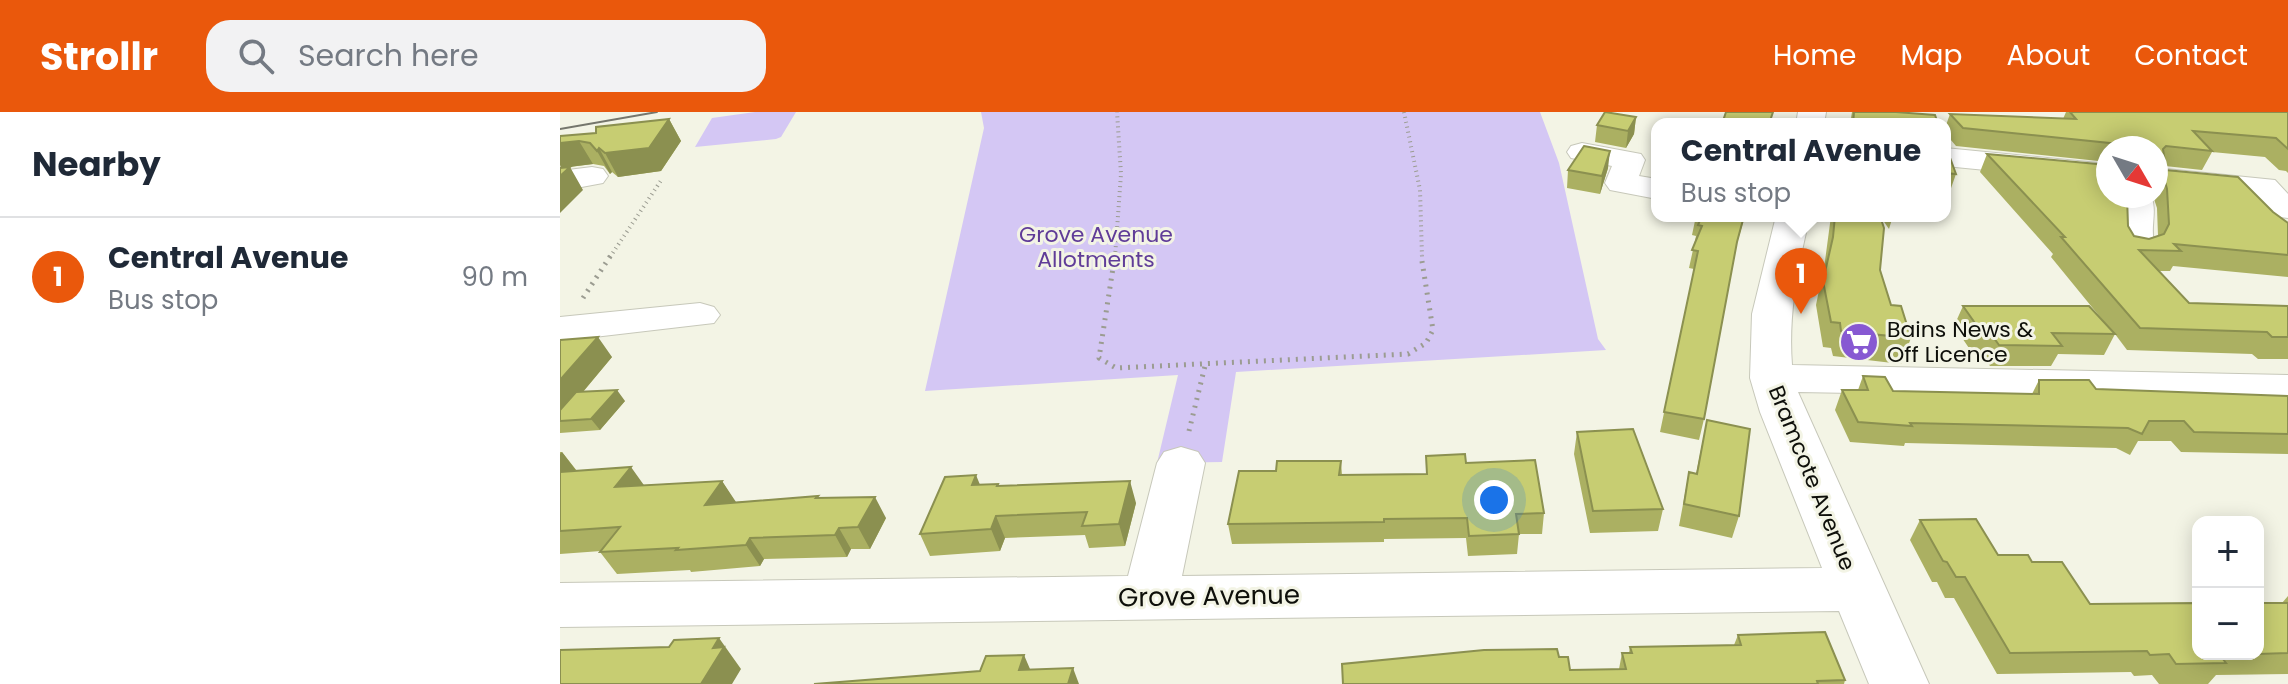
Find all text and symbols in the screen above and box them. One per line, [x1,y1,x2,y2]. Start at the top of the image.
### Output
search box [206,20,766,92]
text: Strollr [40,30,158,83]
icon: search [234,34,278,78]
text: Search here [298,34,479,77]
text: Home [1773,36,1856,75]
text: Map [1900,36,1962,75]
text: About [2006,36,2090,75]
text: Contact [2134,36,2248,75]
popup [1651,118,1951,222]
text: Central Avenue [1681,129,1921,172]
north arrow [2096,136,2168,208]
text: Nearby [32,140,161,188]
text: Bus stop [1681,175,1791,211]
park label: Grove Avenue Allotments [1019,219,1173,275]
text: Central Avenue [108,236,348,279]
pin: 1 [1775,248,1827,314]
text: 1 [53,259,63,295]
text: 90 m [462,259,528,295]
text: Bus stop [108,282,218,318]
place label: Bains News & Off Licence [1887,314,2034,370]
supermarket icon: Bains News & Off Licence [1838,321,1880,363]
street label: Bramcote Avenue [1761,381,1863,575]
your location [1474,480,1514,520]
map controls [2192,516,2264,660]
button: + [2192,516,2264,588]
street label: Grove Avenue [1118,576,1300,616]
button: − [2192,588,2264,660]

